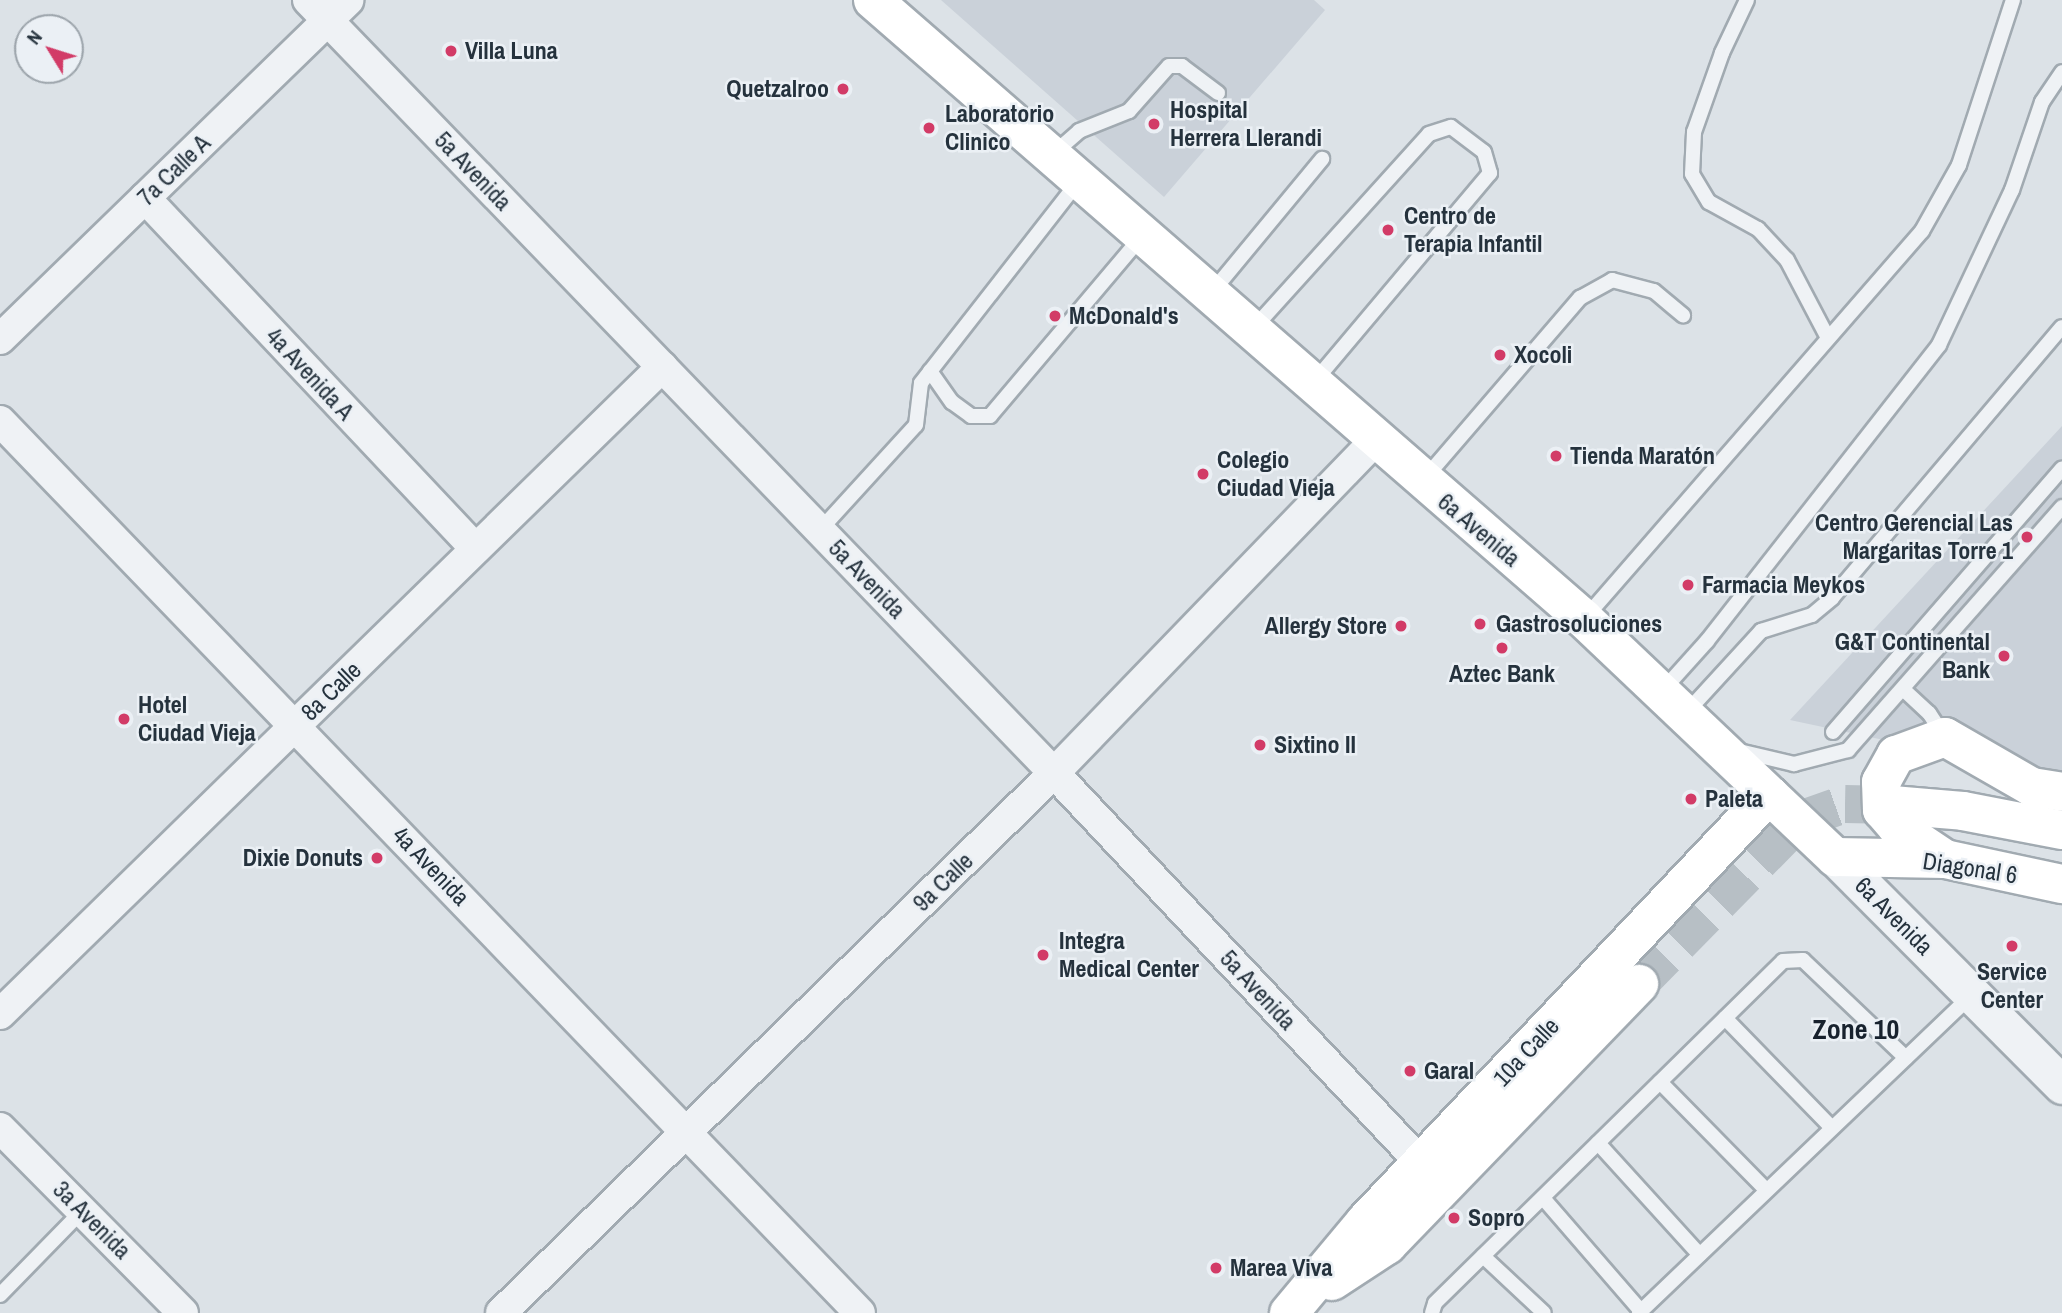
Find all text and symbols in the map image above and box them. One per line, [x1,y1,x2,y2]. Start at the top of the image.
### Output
north arrow [14,14,84,84]
text: N [20,25,48,50]
place label: Villa Luna [465,37,558,65]
marker: Villa Luna [443,43,459,59]
place label: Quetzalroo [726,75,829,103]
marker: Quetzalroo [835,81,851,97]
place label: Hospital Herrera Llerandi [1170,96,1322,152]
place label: Laboratorio Clinico [945,100,1054,156]
marker: Hospital Herrera Llerandi [1144,114,1164,134]
marker: Laboratorio Clinico [919,118,939,138]
street label: 5a Avenida [428,125,518,217]
street label: 7a Calle A [131,128,217,212]
place label: Centro de Terapia Infantil [1404,202,1543,258]
marker: Centro de Terapia Infantil [1378,220,1398,240]
place label: McDonald's [1069,302,1179,330]
marker: McDonald's [1047,308,1063,324]
street label: 4a Avenida A [259,321,361,427]
place label: Xocoli [1514,341,1572,369]
marker: Xocoli [1492,347,1508,363]
place label: Tienda Maratón [1570,442,1715,470]
place label: Colegio Ciudad Vieja [1217,446,1335,502]
marker: Tienda Maratón [1548,448,1564,464]
marker: Colegio Ciudad Vieja [1195,466,1211,482]
street label: 6a Avenida [1432,487,1526,573]
place label: Centro Gerencial Las Margaritas Torre 1 [1815,509,2013,565]
marker: Centro Gerencial Las Margaritas Torre 1 [2019,529,2035,545]
street label: 5a Avenida [822,533,912,625]
place label: Farmacia Meykos [1702,571,1865,599]
marker: Farmacia Meykos [1680,577,1696,593]
place label: Gastrosoluciones [1496,610,1662,638]
place label: Allergy Store [1265,612,1387,640]
marker: Gastrosoluciones [1470,614,1490,634]
marker: Allergy Store [1393,618,1409,634]
place label: G&T Continental Bank [1835,628,1990,684]
marker: Aztec Bank [1494,640,1510,656]
marker: G&T Continental Bank [1996,648,2012,664]
street label: 8a Calle [295,656,367,726]
place label: Aztec Bank [1449,660,1555,688]
place label: Hotel Ciudad Vieja [138,691,256,747]
marker: Hotel Ciudad Vieja [116,711,132,727]
place label: Sixtino II [1274,731,1356,759]
marker: Sixtino II [1252,737,1268,753]
place label: Paleta [1705,785,1763,813]
marker: Paleta [1683,791,1699,807]
street label: 4a Avenida [386,820,476,912]
place label: Dixie Donuts [243,844,363,872]
street label: Diagonal 6 [1921,846,2019,890]
street label: 9a Calle [907,847,979,917]
marker: Dixie Donuts [369,850,385,866]
street label: 6a Avenida [1849,871,1939,961]
place label: Integra Medical Center [1059,927,1199,983]
marker: Service Center [2004,938,2020,954]
street label: 5a Avenida [1214,944,1302,1036]
marker: Integra Medical Center [1033,945,1053,965]
place label: Service Center [1977,958,2047,1014]
street label: 10a Calle [1487,1012,1565,1092]
district label: Zone 10 [1813,1012,1899,1046]
place label: Garal [1424,1057,1474,1085]
marker: Garal [1402,1063,1418,1079]
street label: 3a Avenida [47,1175,137,1265]
place label: Sopro [1468,1204,1525,1232]
marker: Sopro [1446,1210,1462,1226]
place label: Marea Viva [1230,1254,1333,1282]
marker: Marea Viva [1208,1260,1224,1276]

